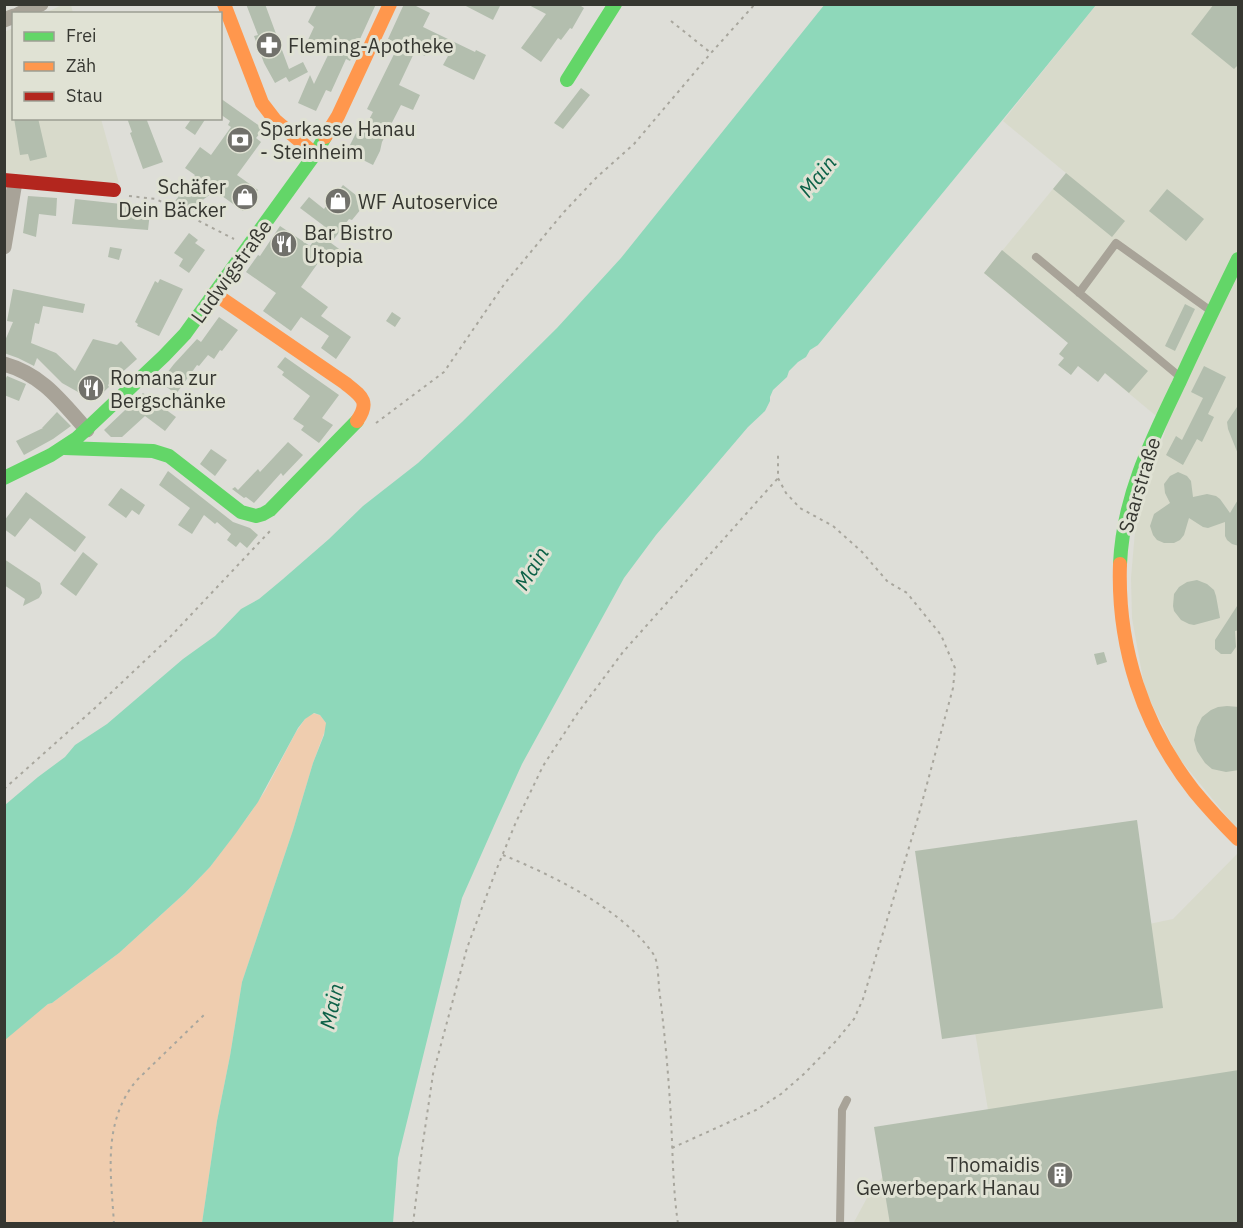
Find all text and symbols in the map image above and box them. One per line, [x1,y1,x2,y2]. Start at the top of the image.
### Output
legend [12,12,222,120]
text: Frei [66,24,97,47]
pharmacy icon: Fleming-Apotheke [254,30,284,60]
place label: Fleming-Apotheke [288,32,454,59]
text: Zäh [66,54,96,77]
text: Stau [66,84,103,107]
place label: Sparkasse Hanau - Steinheim [260,115,416,165]
bank icon: Sparkasse Hanau - Steinheim [225,125,255,155]
water label: Main [792,149,842,203]
place label: Schäfer Dein Bäcker [118,173,226,223]
shop icon: Schäfer Dein Bäcker [230,182,260,212]
shop icon: WF Autoservice [323,186,353,216]
place label: WF Autoservice [358,188,498,215]
street label: Ludwigstraße [184,214,278,328]
place label: Bar Bistro Utopia [304,219,393,269]
restaurant icon: Bar Bistro Utopia [269,229,299,259]
place label: Romana zur Bergschänke [110,364,226,414]
restaurant icon: Romana zur Bergschänke [76,373,106,403]
street label: Saarstraße [1112,434,1166,536]
water label: Main [507,541,555,595]
water label: Main [313,981,349,1031]
place label: Thomaidis Gewerbepark Hanau [856,1151,1040,1201]
building icon: Thomaidis Gewerbepark Hanau [1045,1160,1075,1190]

